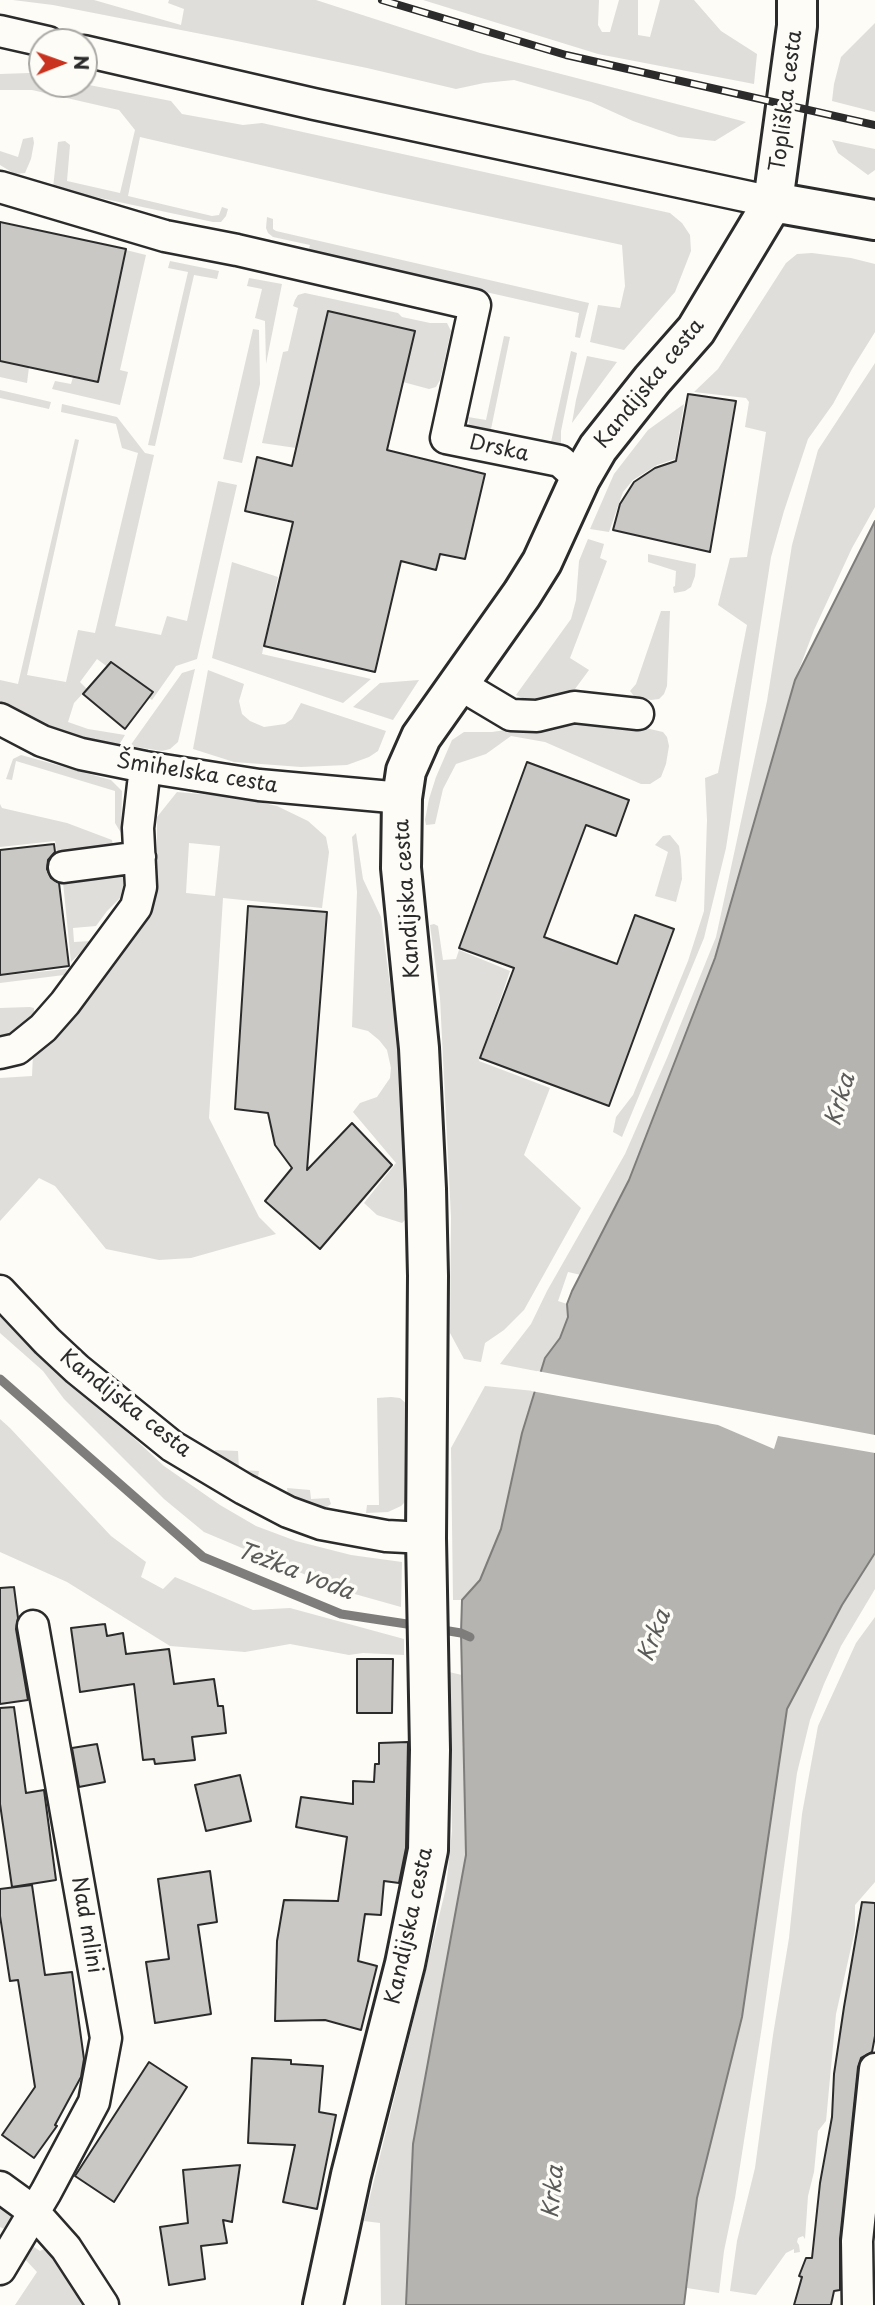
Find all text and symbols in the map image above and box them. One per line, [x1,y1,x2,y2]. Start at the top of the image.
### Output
north arrow [28,28,98,98]
street label: Topliška cesta [766,29,808,173]
text: N [68,55,96,70]
street label: Kandijska cesta [590,314,710,454]
street label: Drska [467,430,531,468]
street label: Šmihelska cesta [115,749,279,799]
street label: Kandijska cesta [390,818,426,980]
water label: Krka [820,1071,862,1129]
street label: Kandijska cesta [54,1345,196,1463]
water label: Težka voda [233,1537,357,1607]
water label: Krka [633,1606,677,1666]
street label: Kandijska cesta [381,1845,439,2007]
street label: Nad mlini [65,1875,107,1975]
water label: Krka [538,2164,570,2220]

